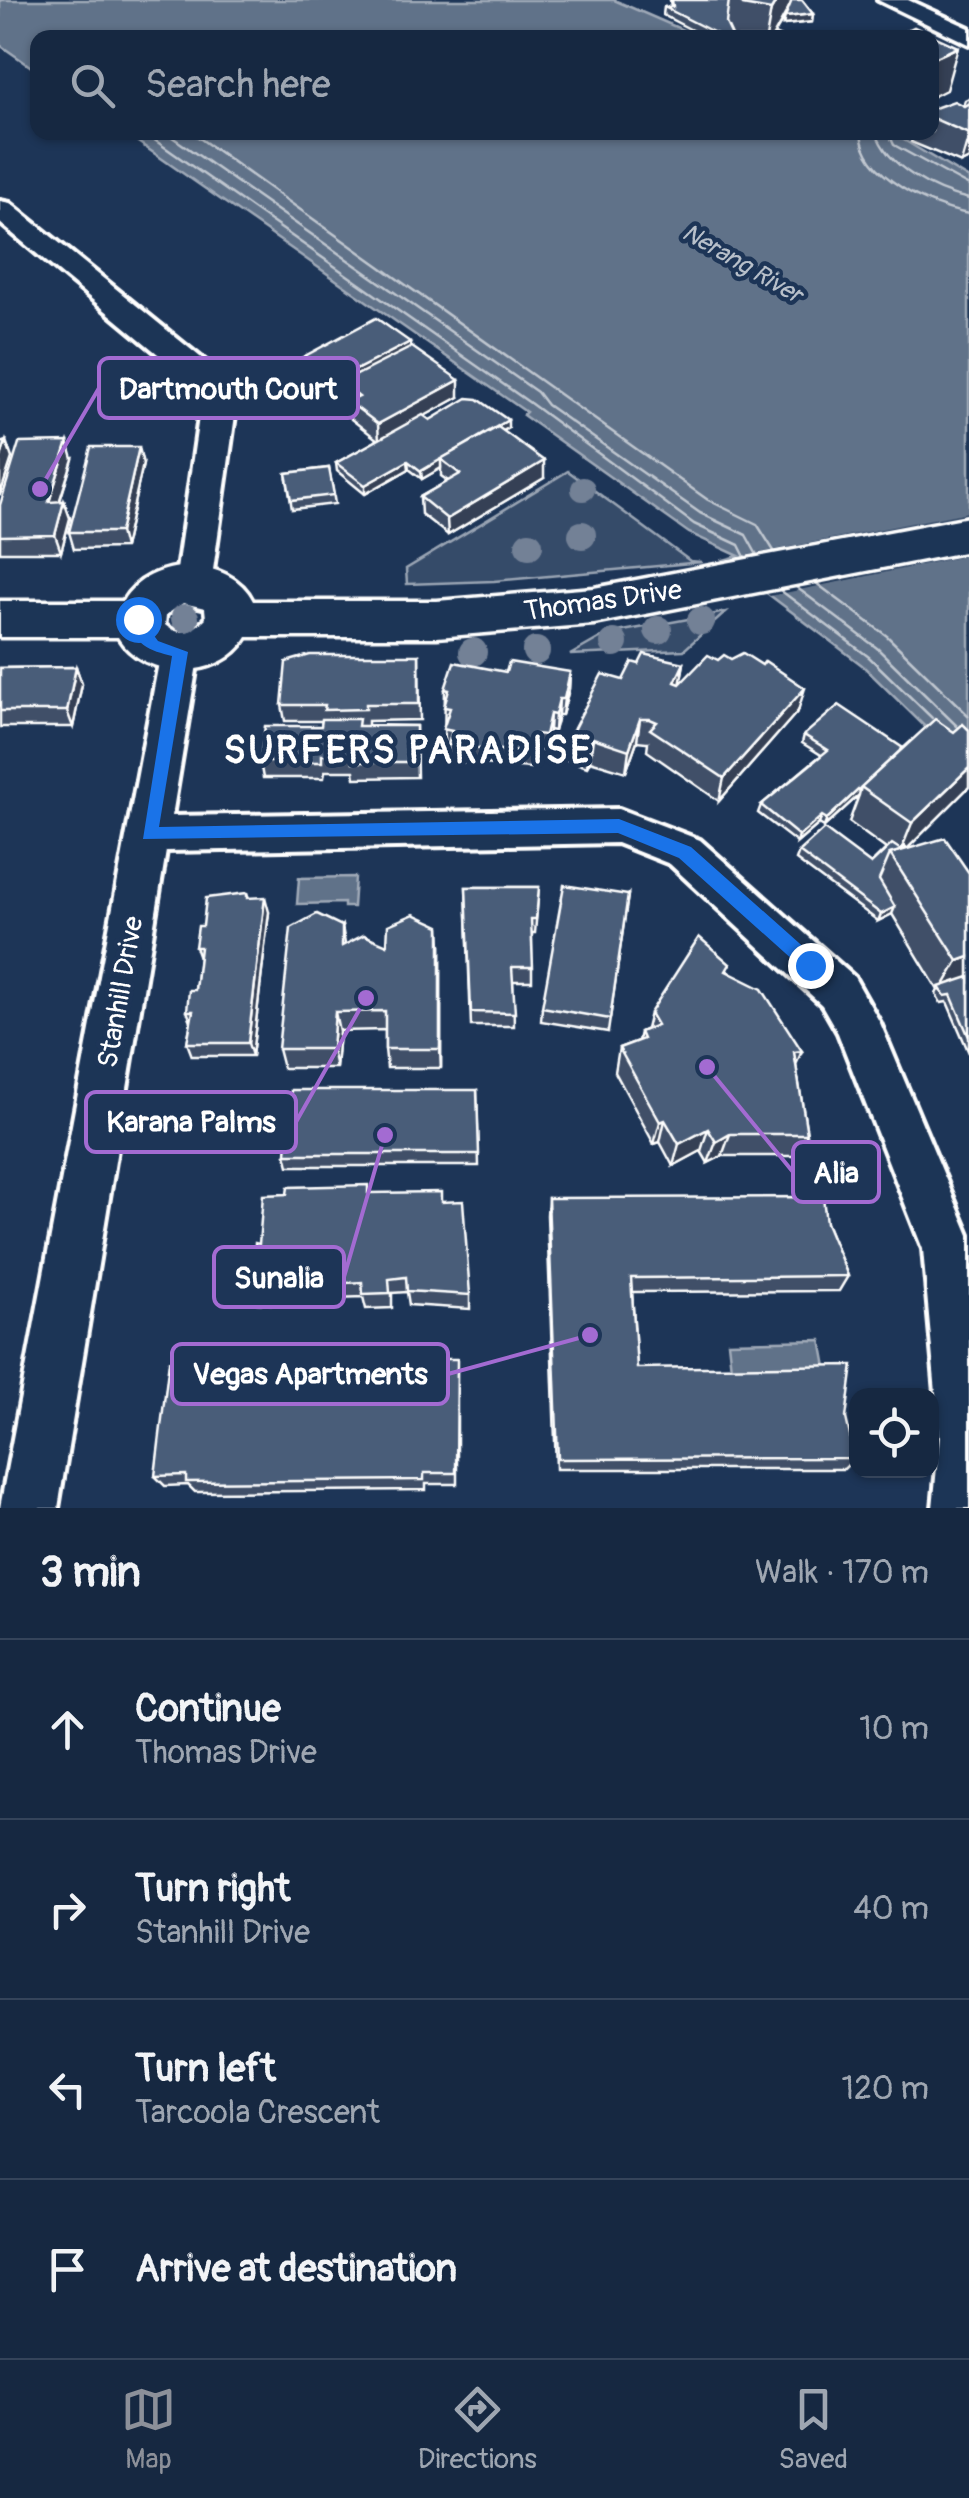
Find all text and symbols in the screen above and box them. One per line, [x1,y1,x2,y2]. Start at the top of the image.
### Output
search box [30,30,939,140]
icon: search [65,58,120,113]
text: Search here [145,61,331,109]
water label: Nerang River [677,217,810,312]
callout: Dartmouth Court [99,358,358,418]
text: Dartmouth Court [119,371,338,408]
street label: Thomas Drive [522,573,684,629]
route start [116,597,162,643]
district label: SURFERS PARADISE [224,727,592,775]
street label: Stanhill Drive [90,913,152,1070]
route end [788,943,834,989]
callout: Karana Palms [86,1092,296,1152]
text: Karana Palms [106,1104,276,1141]
callout: Alia [793,1142,879,1202]
text: Alia [813,1155,859,1192]
callout: Sunalia [214,1247,344,1307]
text: Sunalia [234,1260,324,1297]
callout: Vegas Apartments [172,1344,448,1404]
text: Vegas Apartments [192,1356,428,1393]
map controls [849,1388,939,1478]
button: locate [849,1388,939,1478]
text: 3 min [40,1547,141,1599]
text: Walk · 170 m [755,1553,929,1593]
text: Continue [135,1685,281,1733]
icon: ahead [40,1702,95,1757]
text: 10 m [859,1709,929,1749]
text: Thomas Drive [135,1733,317,1773]
text: Turn right [135,1865,290,1913]
icon: right [40,1882,95,1937]
text: 40 m [853,1889,929,1929]
text: Stanhill Drive [135,1913,310,1953]
text: Turn left [135,2045,276,2093]
icon: left [40,2062,95,2117]
text: 120 m [841,2069,929,2109]
text: Tarcoola Crescent [135,2093,380,2133]
icon: arrive [40,2242,95,2297]
text: Arrive at destination [135,2245,457,2293]
tab: Map [121,2382,176,2477]
tab: Directions [418,2382,537,2477]
tab: Saved [779,2382,848,2477]

